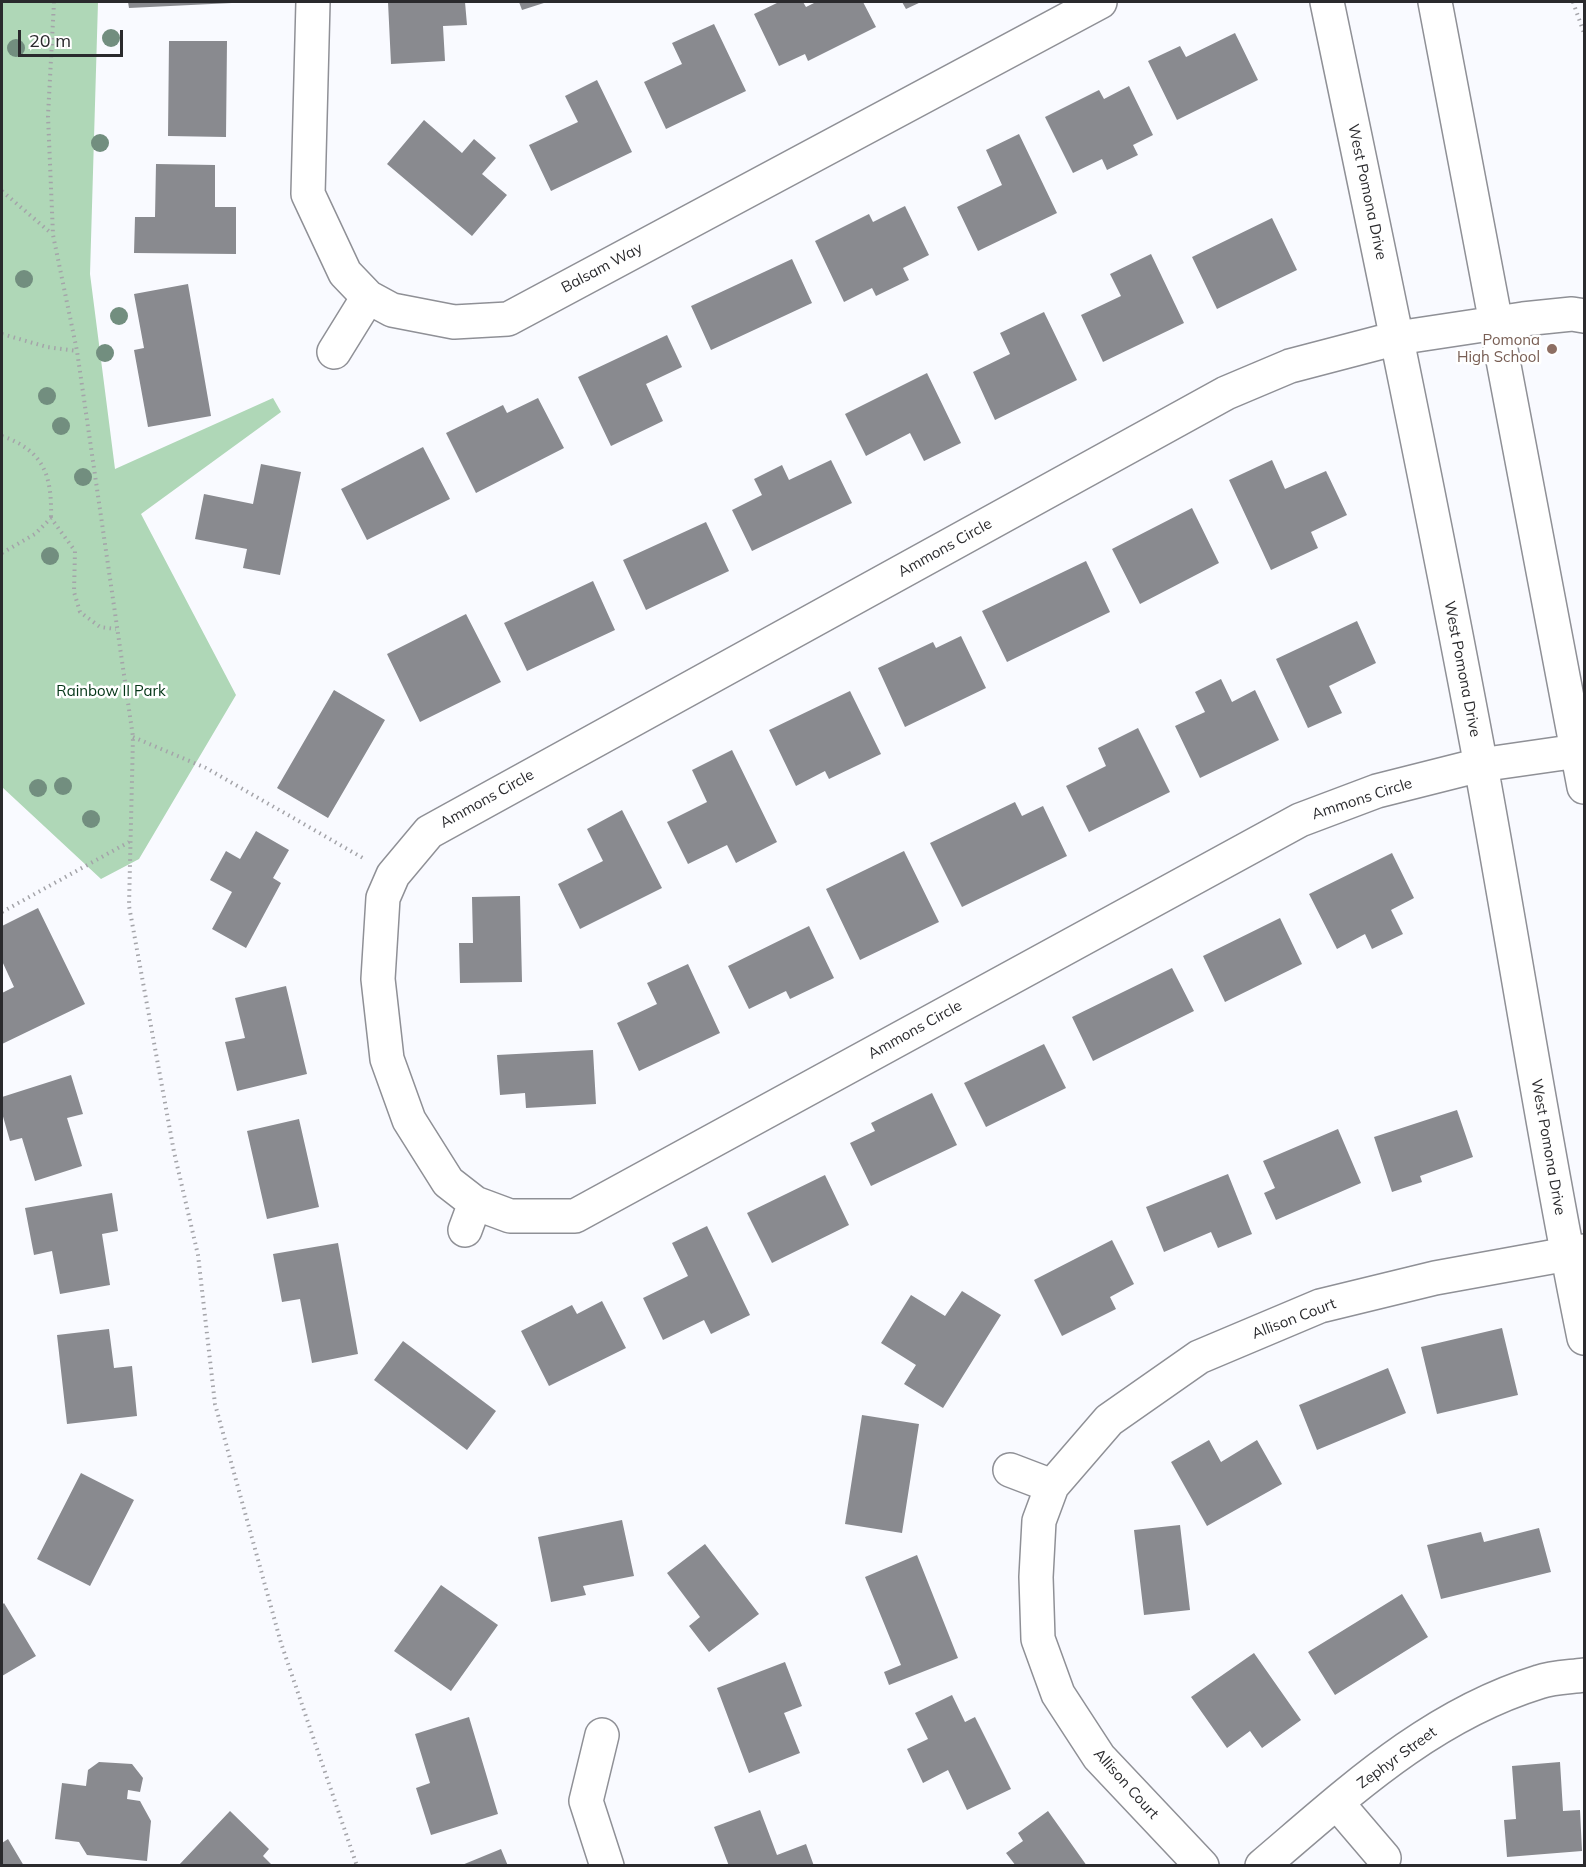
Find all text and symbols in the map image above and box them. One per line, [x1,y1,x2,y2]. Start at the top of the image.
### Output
scale bar [21,18,126,56]
text: 20 m [29,29,71,52]
street label: West Pomona Drive [1344,123,1390,261]
street label: Balsam Way [558,239,646,297]
place label: Pomona High School [1457,331,1540,366]
marker: Pomona High School [1545,342,1559,356]
street label: Ammons Circle [895,515,995,581]
street label: West Pomona Drive [1440,599,1484,739]
park label: Rainbow II Park [56,682,166,700]
street label: Ammons Circle [437,766,537,832]
street label: Ammons Circle [1310,774,1414,824]
street label: Ammons Circle [865,997,965,1063]
street label: West Pomona Drive [1527,1077,1569,1217]
street label: Allison Court [1249,1295,1339,1343]
street label: Zephyr Street [1354,1723,1440,1793]
street label: Allison Court [1090,1745,1162,1823]

